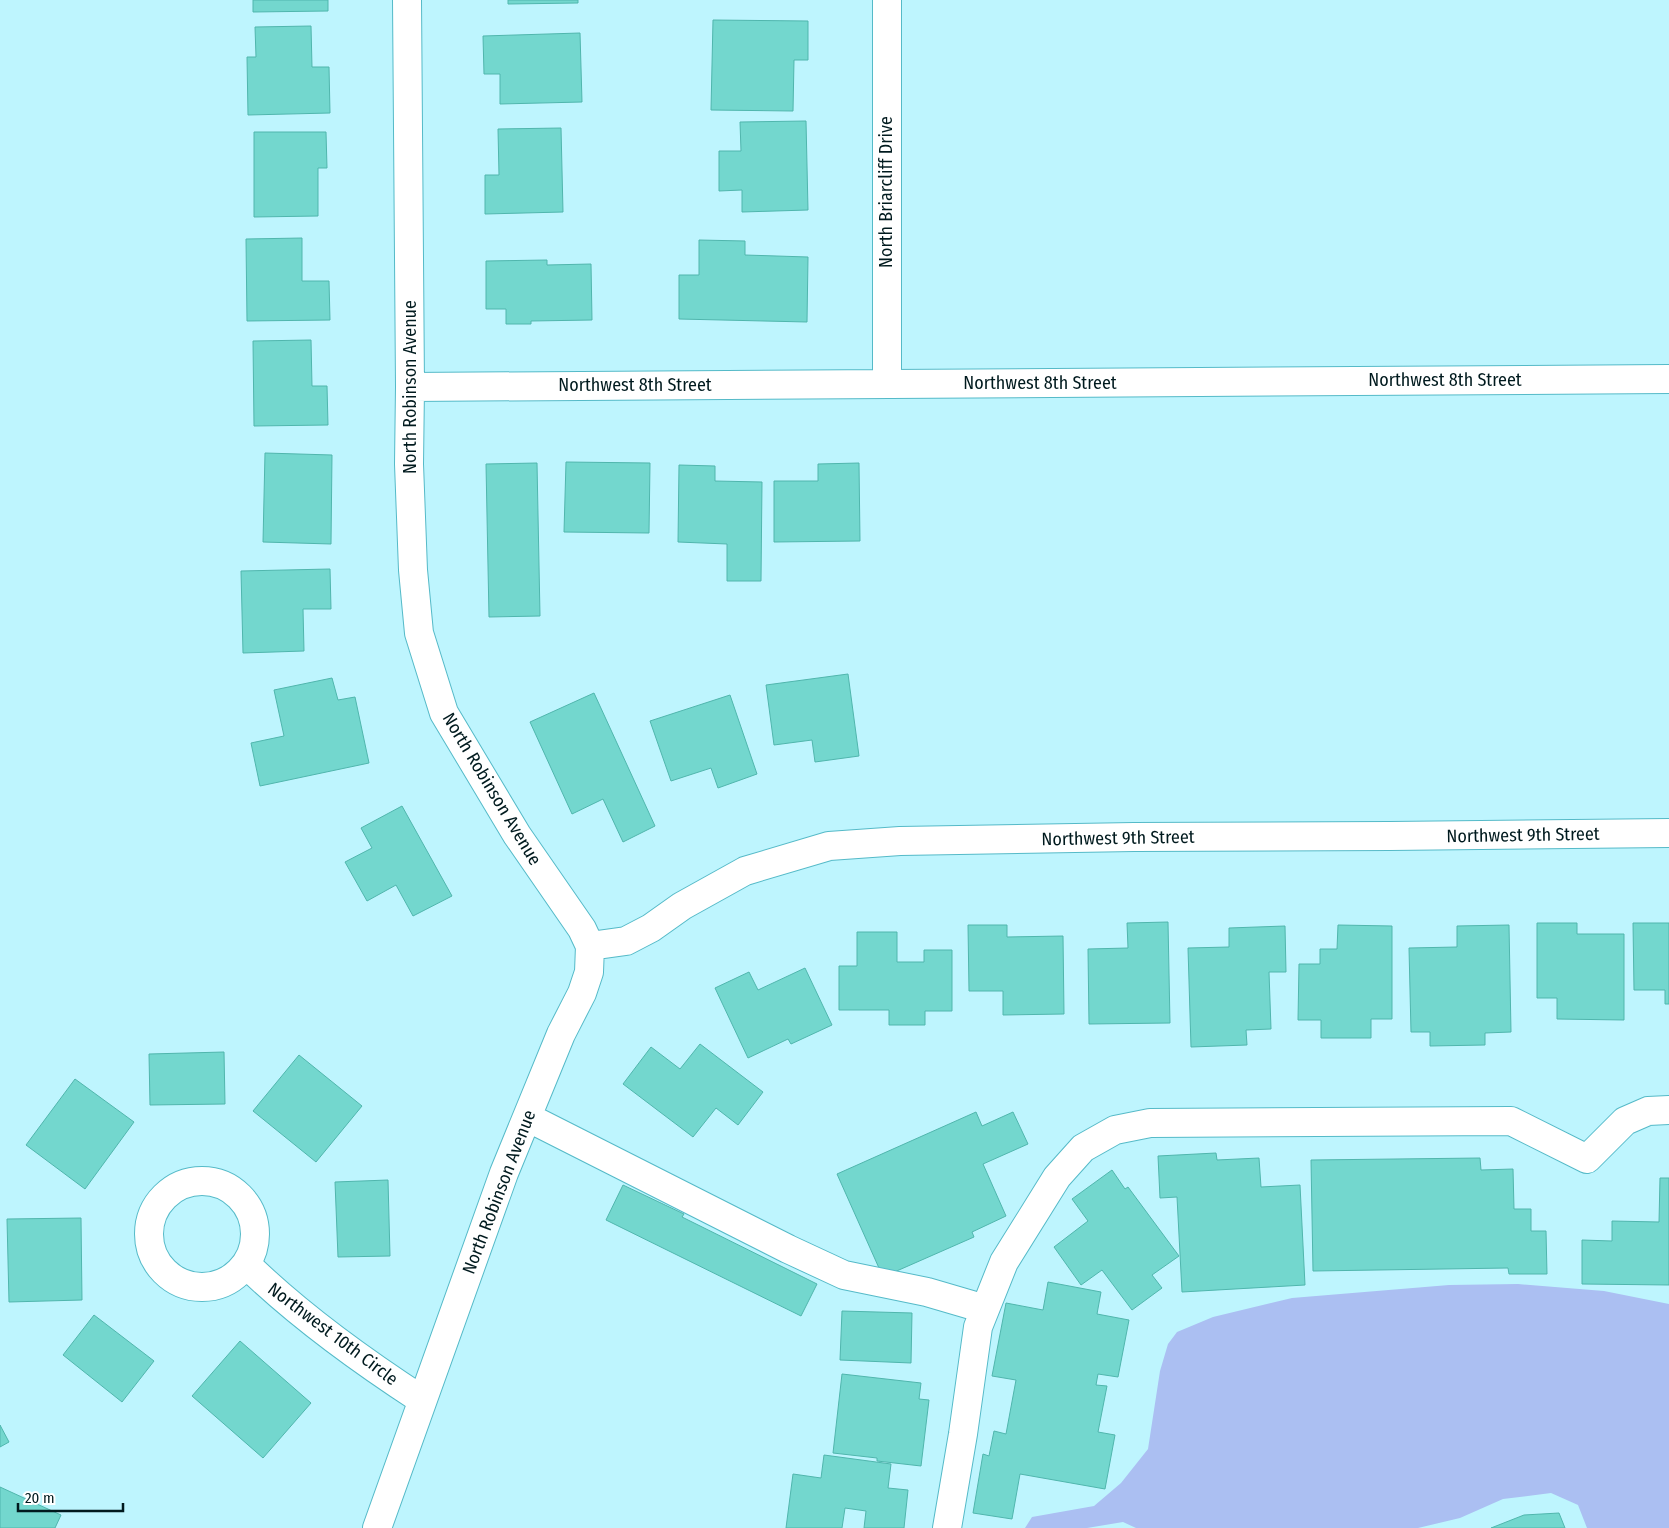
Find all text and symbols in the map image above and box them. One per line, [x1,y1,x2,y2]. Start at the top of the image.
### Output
street label: North Briarcliff Drive [875,116,897,268]
street label: North Robinson Avenue [399,300,421,474]
street label: Northwest 8th Street [1368,369,1522,391]
street label: Northwest 8th Street [963,372,1117,394]
street label: Northwest 8th Street [558,374,712,396]
street label: North Robinson Avenue [438,709,546,869]
street label: Northwest 9th Street [1446,823,1600,847]
street label: Northwest 9th Street [1041,826,1195,850]
street label: North Robinson Avenue [458,1107,540,1277]
street label: Northwest 10th Circle [264,1278,402,1390]
scale bar [18,1480,122,1512]
text: 20 m [25,1489,55,1507]

